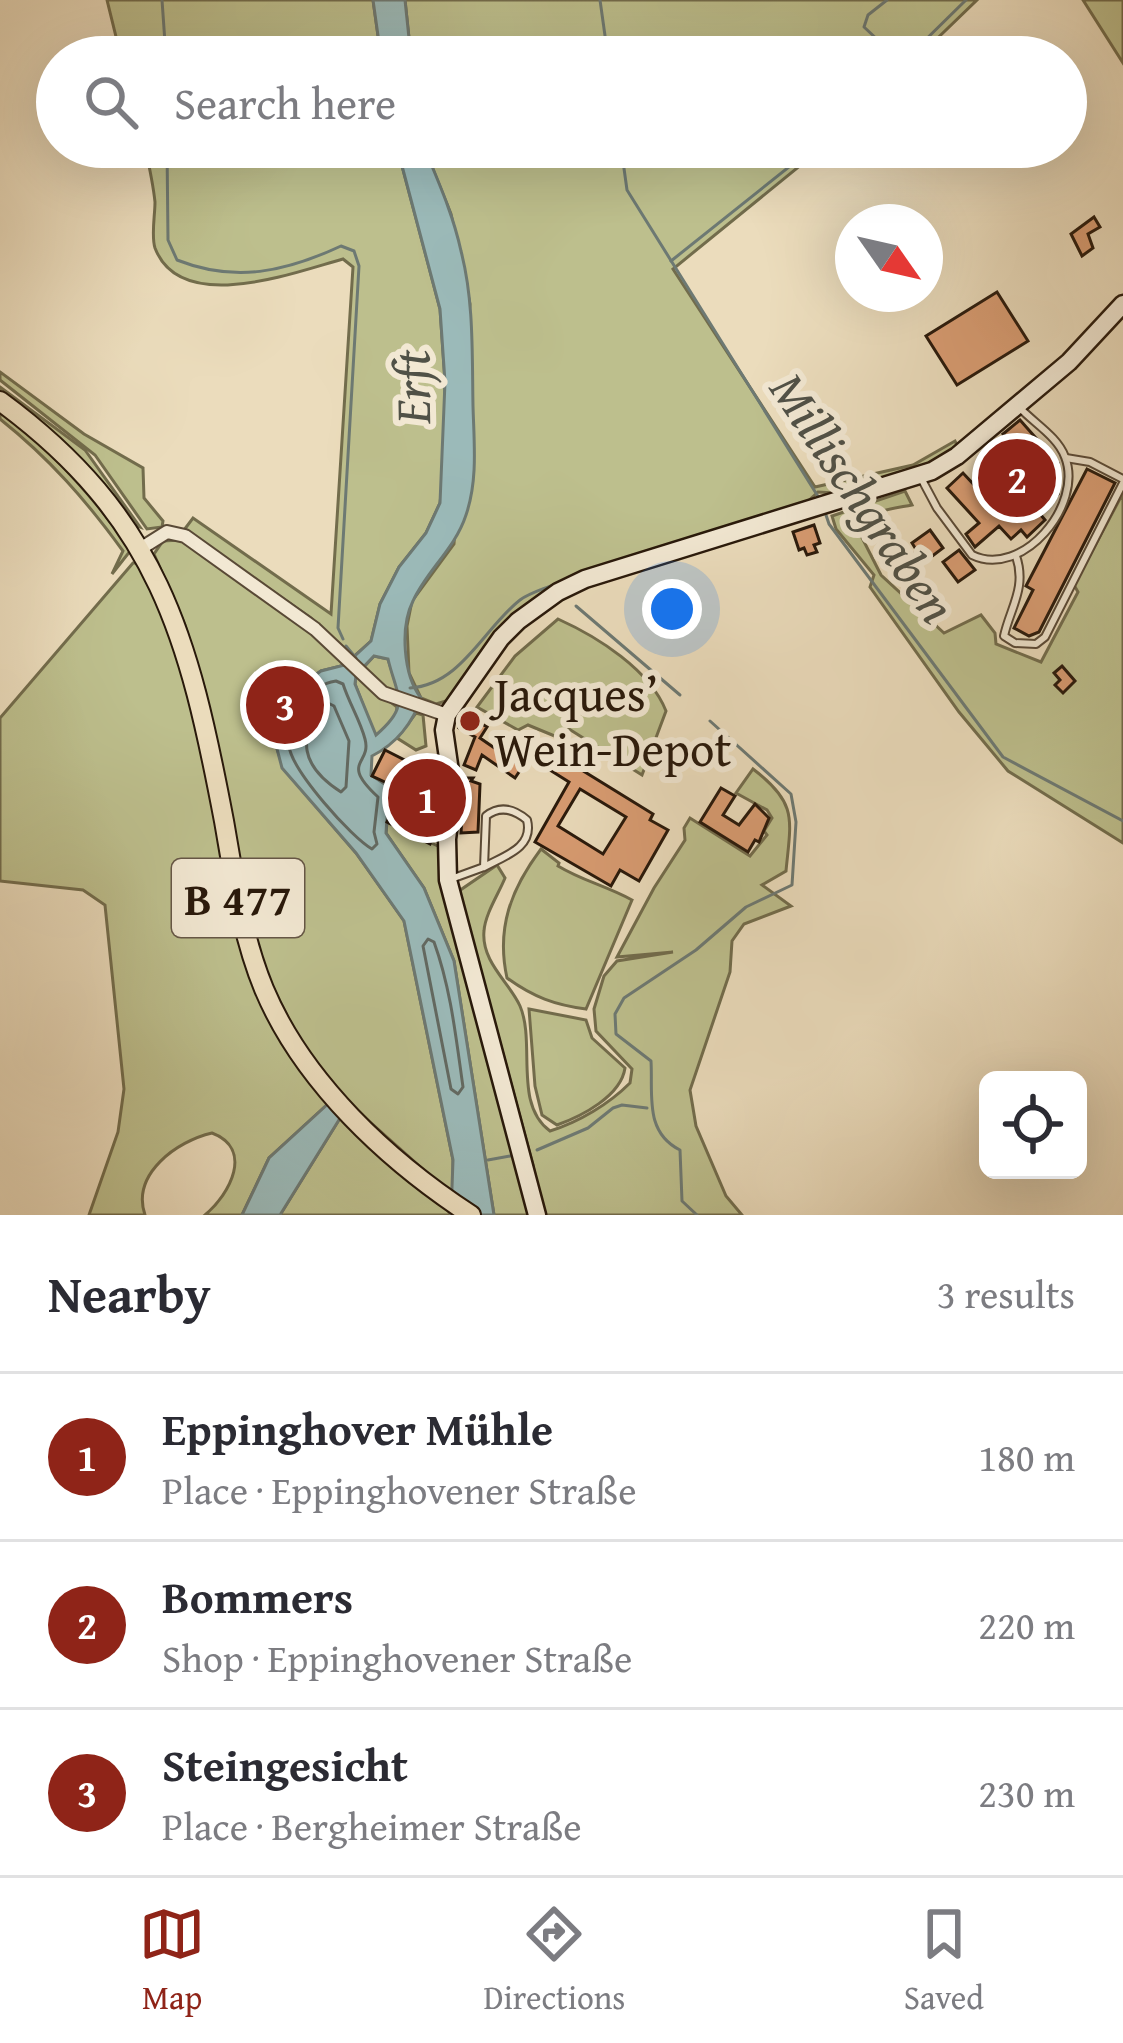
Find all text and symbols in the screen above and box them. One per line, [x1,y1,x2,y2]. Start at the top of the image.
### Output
search box [36,36,1087,168]
icon: search [78,69,144,135]
text: Search here [174,70,396,135]
north arrow [835,204,943,312]
water label: Erft [373,349,449,426]
water label: Millischgraben [752,357,976,637]
pin: 2 [978,433,1056,523]
your location [642,579,702,639]
place label: Jacques’ Wein-Depot [488,658,731,784]
pin: 3 [246,660,324,750]
marker: Jacques’ Wein-Depot [457,708,483,734]
pin: 1 [388,753,466,843]
road number: B 477 [172,859,304,937]
map controls [979,1071,1087,1179]
button: locate [979,1071,1087,1179]
text: Nearby [48,1256,211,1331]
text: 3 results [937,1265,1075,1322]
text: Eppinghover Mühle [162,1396,553,1461]
text: 1 [77,1428,97,1485]
text: 180 m [978,1428,1075,1485]
text: Place · Eppinghovener Straße [162,1461,636,1518]
text: Bommers [162,1564,353,1629]
text: 2 [77,1596,97,1653]
text: 220 m [978,1596,1075,1653]
text: Shop · Eppinghovener Straße [162,1629,632,1686]
text: Steingesicht [162,1732,408,1797]
text: 3 [77,1764,97,1821]
text: 230 m [978,1764,1075,1821]
text: Place · Bergheimer Straße [162,1797,582,1854]
tab: Map [139,1901,205,2021]
tab: Directions [484,1901,625,2021]
tab: Saved [904,1901,984,2021]

